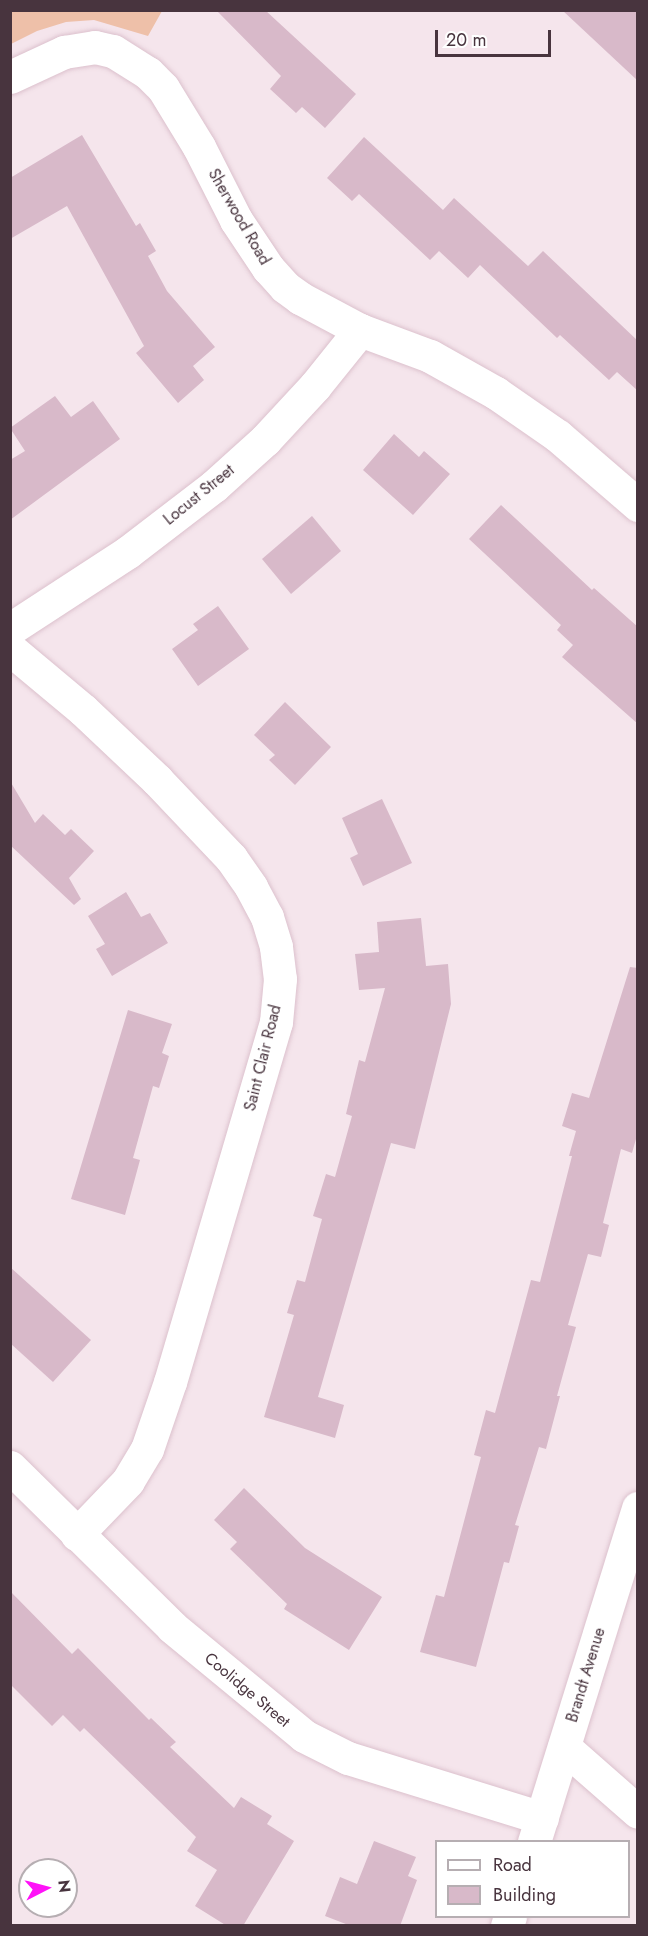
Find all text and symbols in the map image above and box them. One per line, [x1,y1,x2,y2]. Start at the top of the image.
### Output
scale bar [438,18,554,56]
text: 20 m [446,27,486,53]
street label: Sherwood Road [204,165,274,269]
street label: Locust Street [160,461,238,529]
street label: Saint Clair Road [241,1003,285,1113]
street label: Brandt Avenue [562,1625,610,1725]
street label: Coolidge Street [200,1649,294,1731]
legend [435,1840,630,1918]
text: Road [493,1852,532,1878]
north arrow [18,1858,78,1918]
text: N [52,1879,77,1894]
text: Building [493,1882,556,1908]

